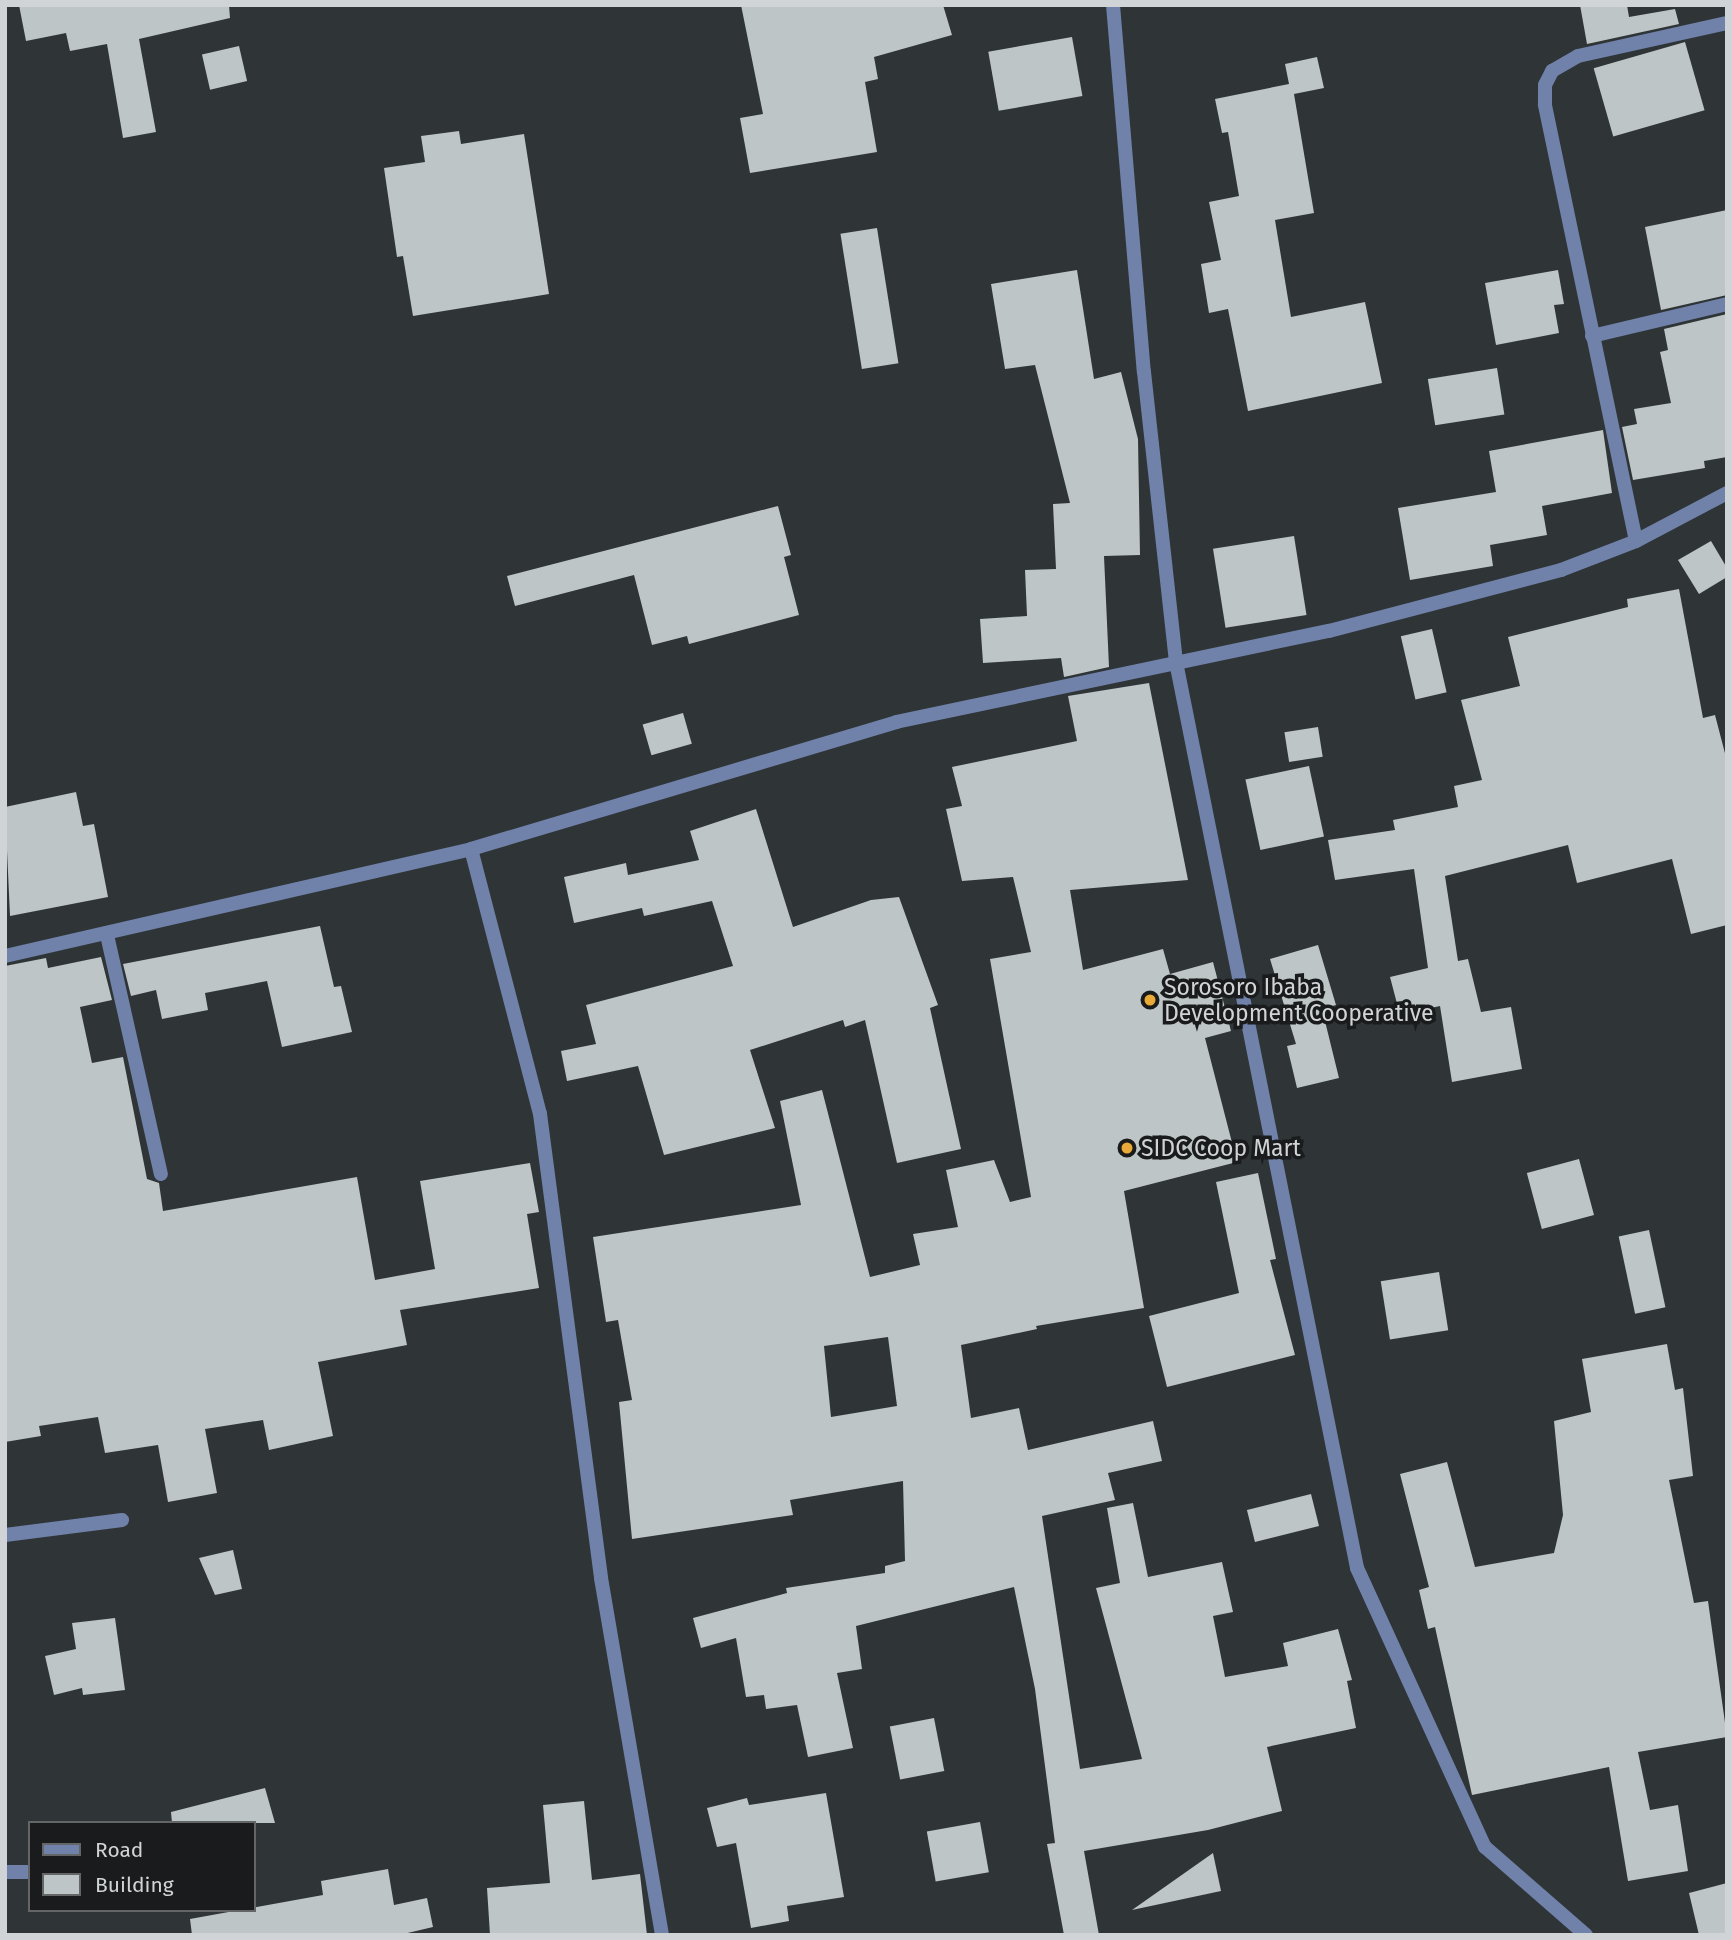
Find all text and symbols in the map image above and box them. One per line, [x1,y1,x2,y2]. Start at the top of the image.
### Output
place label: Sorosoro Ibaba Development Cooperative [1164,973,1433,1027]
marker: Sorosoro Ibaba Development Cooperative [1142,992,1158,1008]
place label: SIDC Coop Mart [1141,1134,1301,1162]
marker: SIDC Coop Mart [1119,1140,1135,1156]
legend [28,1821,256,1912]
text: Road [95,1837,143,1863]
text: Building [95,1872,174,1898]

